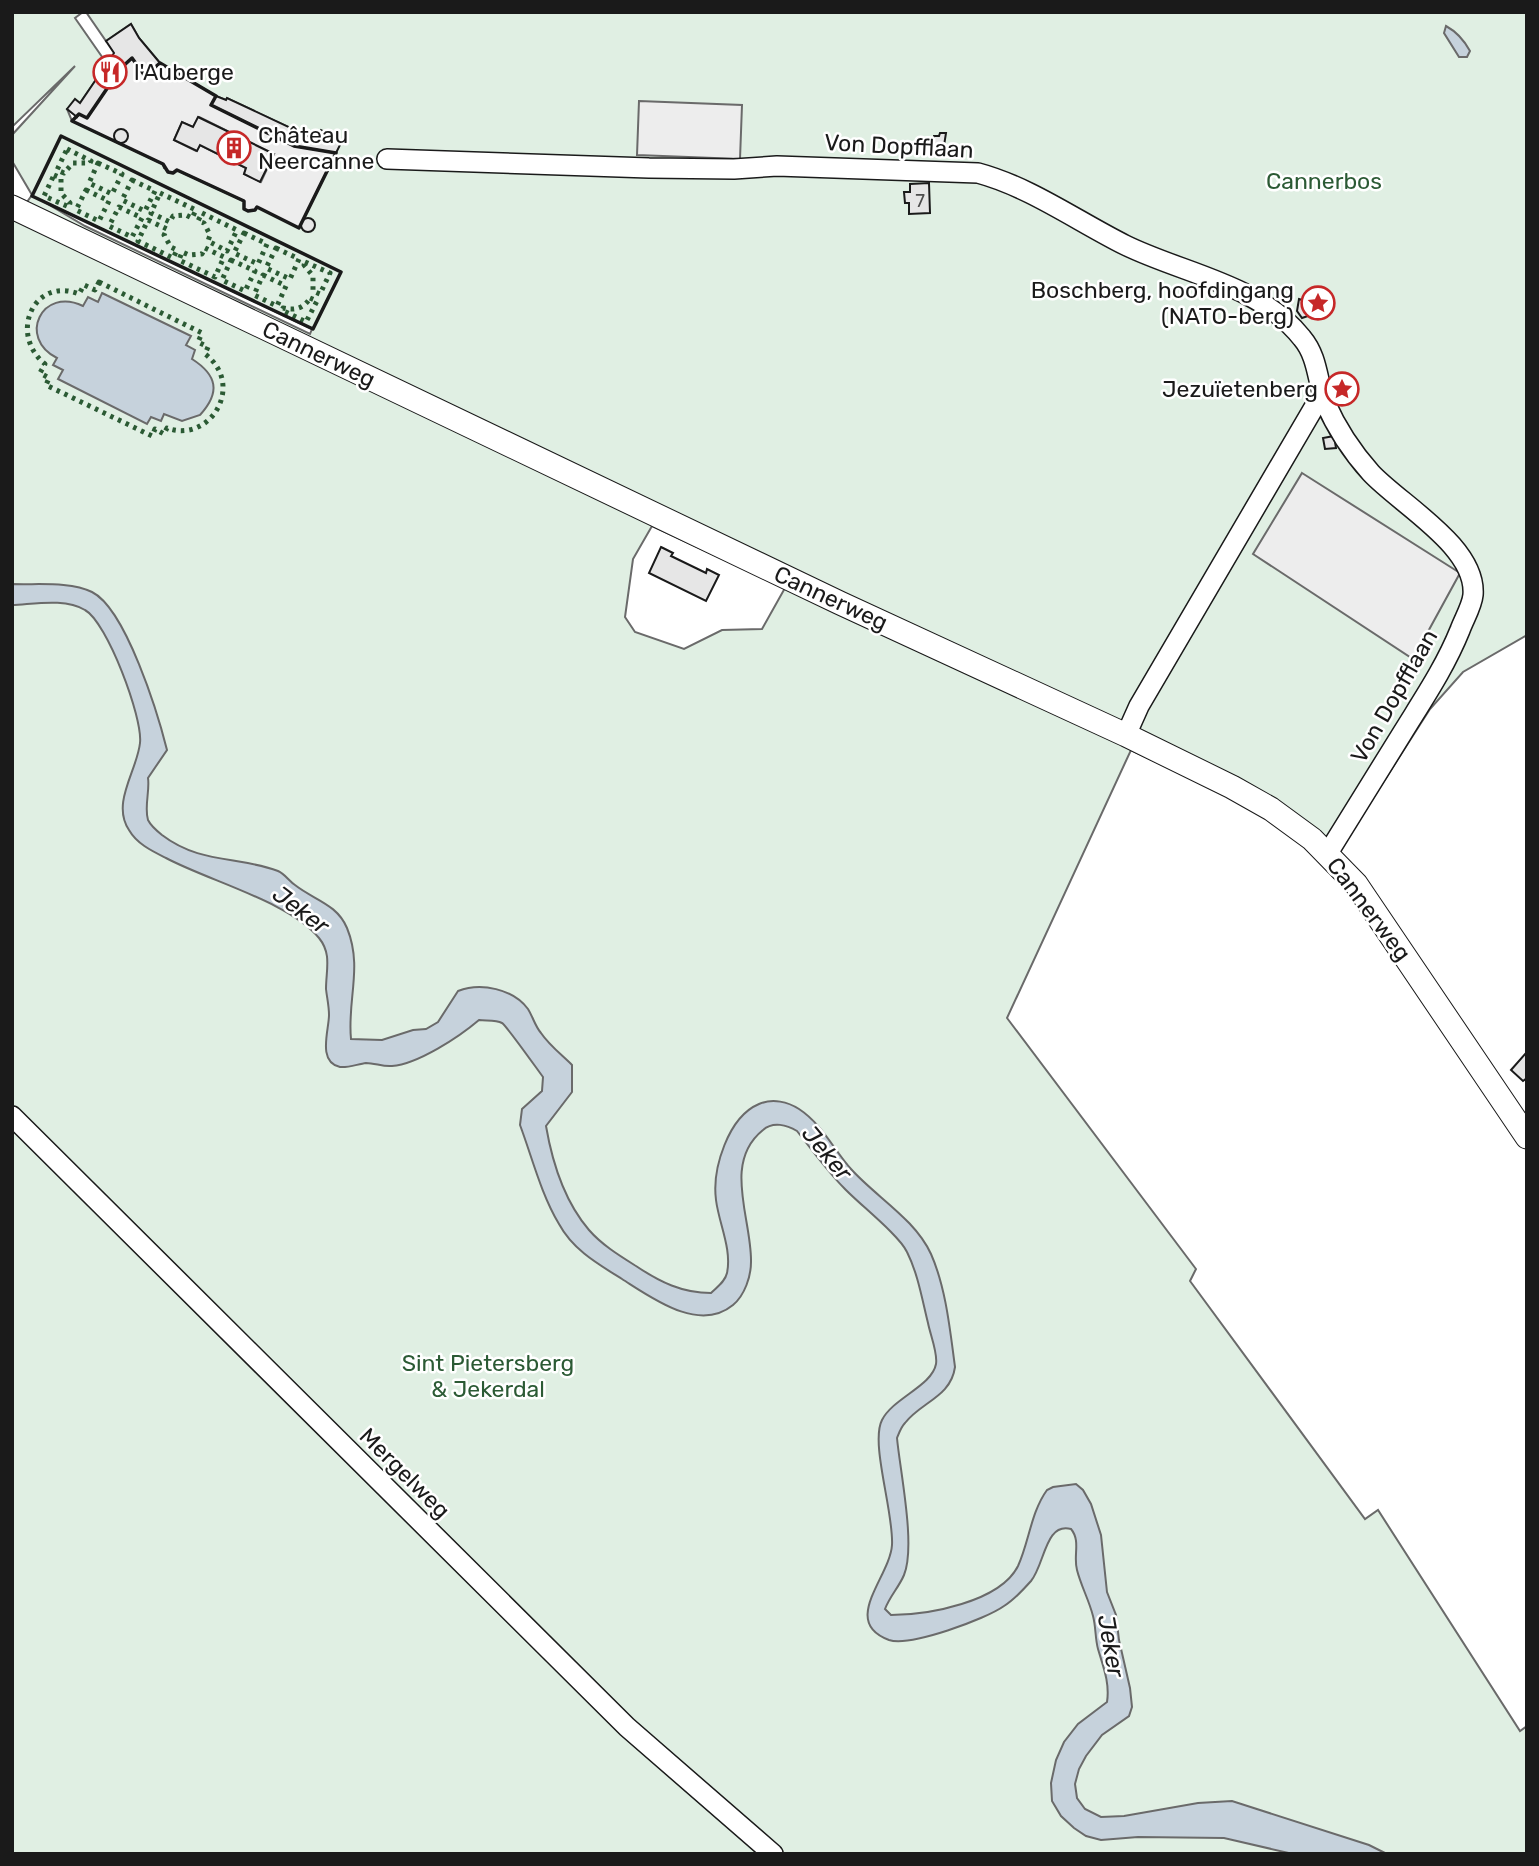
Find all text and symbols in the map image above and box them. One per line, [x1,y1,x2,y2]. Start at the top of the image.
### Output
restaurant icon: l'Auberge [91,53,129,91]
place label: l'Auberge [134,58,234,86]
place label: Château Neercanne [258,121,374,175]
street label: Von Dopfflaan [824,128,974,164]
building icon: Château Neercanne [215,129,253,167]
park label: Cannerbos [1266,167,1382,195]
house number: 7 [915,189,925,212]
place label: Boschberg, hoofdingang (NATO-berg) [1031,276,1294,330]
place icon: Boschberg, hoofdingang (NATO-berg) [1299,284,1337,322]
street label: Cannerweg [258,315,380,393]
place icon: Jezuïetenberg [1323,370,1361,408]
place label: Jezuïetenberg [1162,375,1318,403]
street label: Cannerweg [770,559,892,637]
street label: Von Dopfflaan [1345,624,1443,768]
street label: Cannerweg [1321,852,1417,966]
water label: Jeker [267,880,335,941]
water label: Jeker [796,1120,858,1187]
park label: Sint Pietersberg & Jekerdal [402,1349,574,1403]
street label: Mergelweg [354,1422,456,1524]
water label: Jeker [1092,1613,1130,1680]

